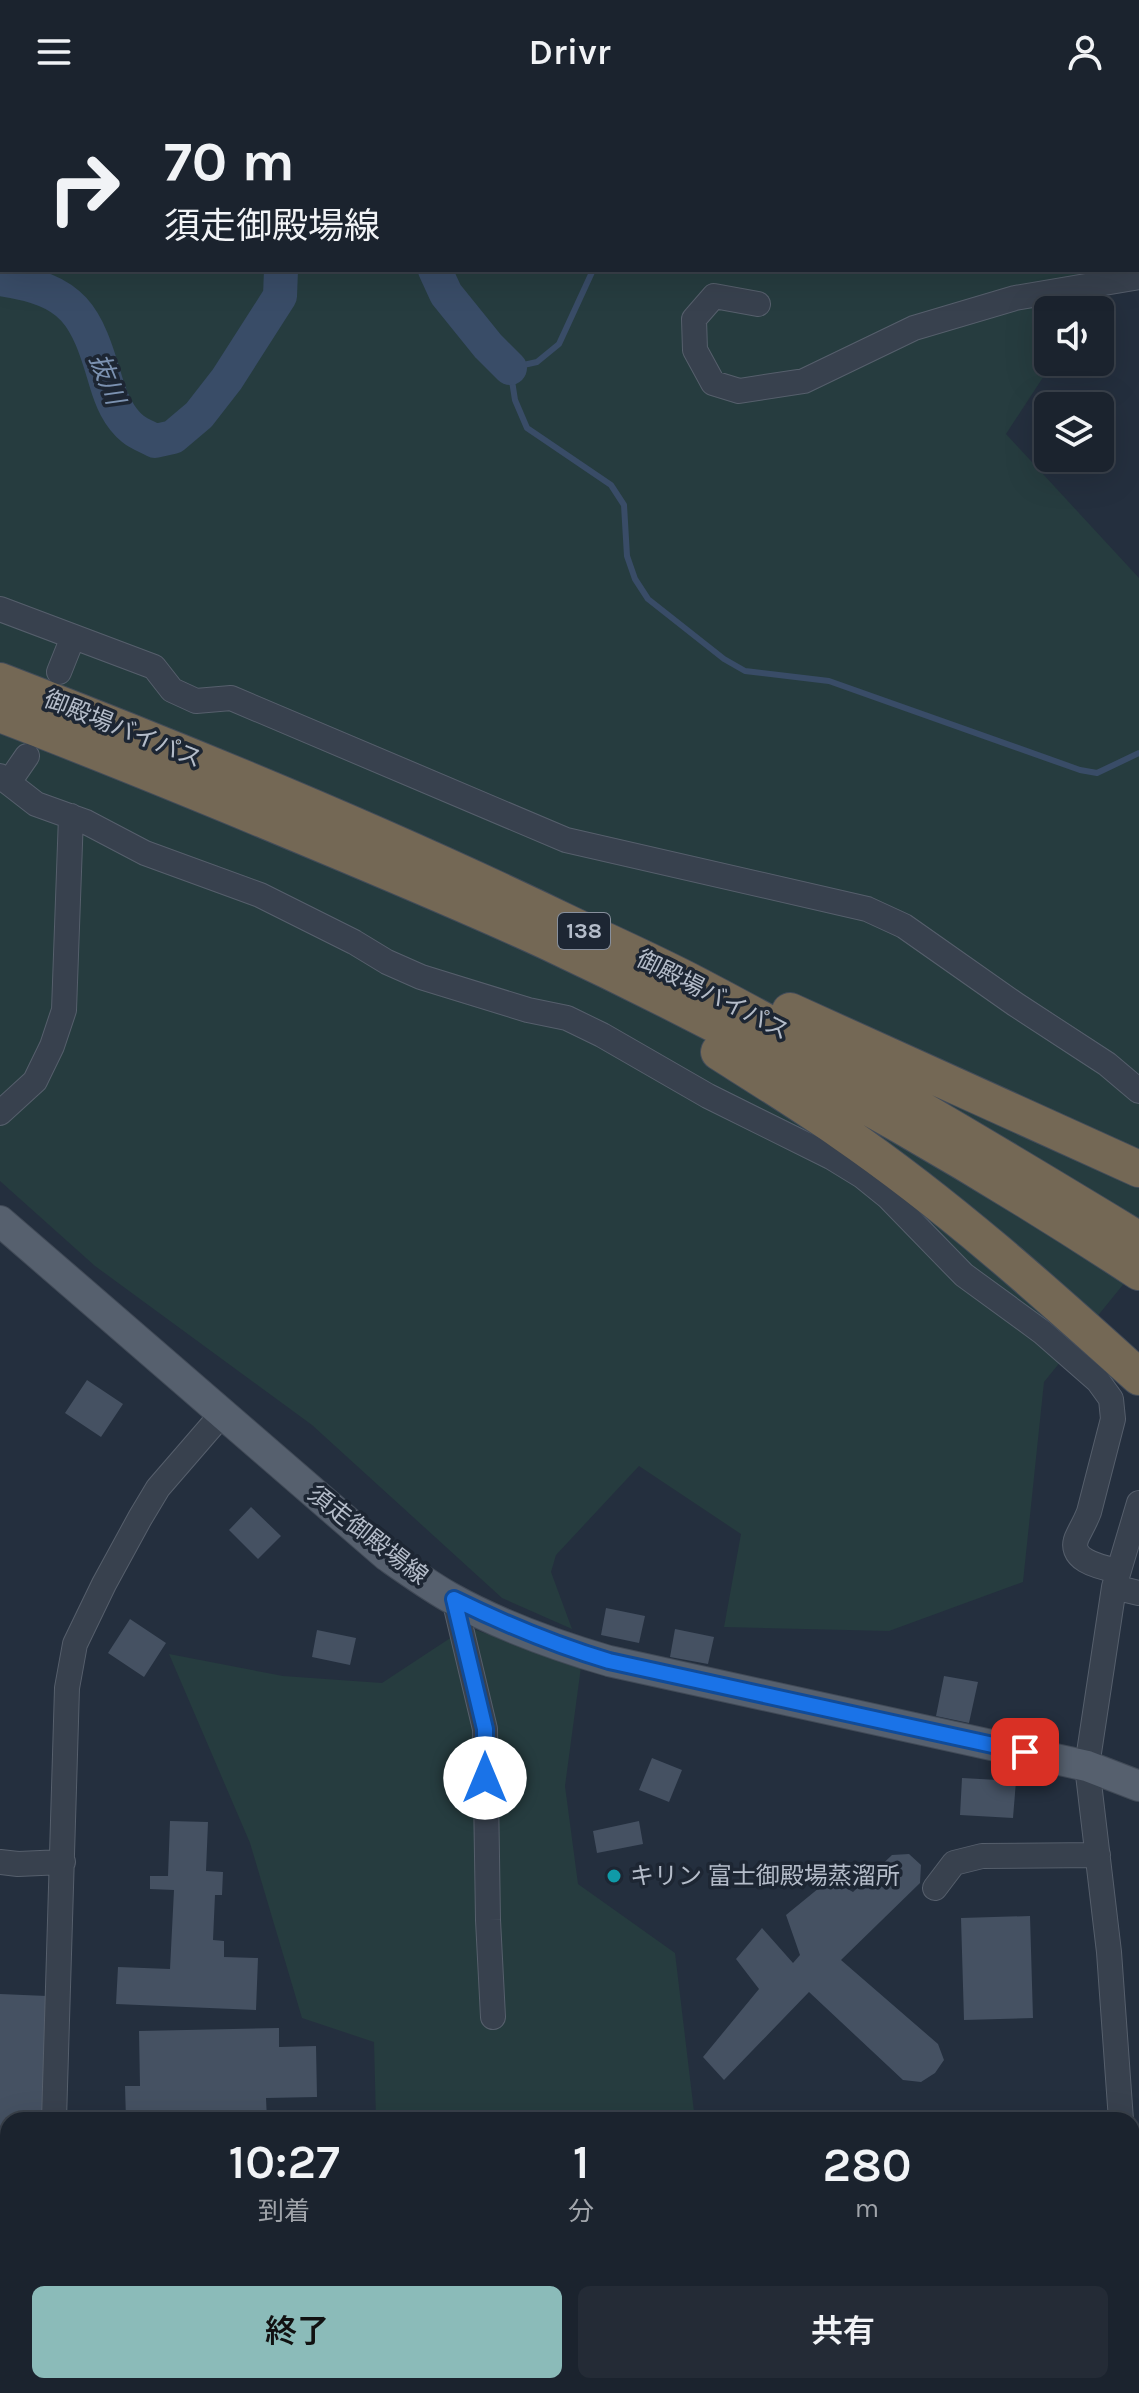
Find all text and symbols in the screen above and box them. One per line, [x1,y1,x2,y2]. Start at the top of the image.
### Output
icon: menu [32,30,76,74]
icon: person [1063,30,1107,74]
text: Drivr [528,31,611,73]
text: 70 m [164,129,295,194]
icon: right [32,136,136,240]
text: 須走御殿場線 [164,205,380,247]
map controls [1034,296,1114,472]
button: sound [1034,296,1114,376]
water label: 抜川 [83,349,132,412]
button: layers [1034,392,1114,472]
street label: 御殿場バイパス [40,685,206,773]
road number: 138 [558,913,610,949]
street label: 御殿場バイパス [632,944,794,1046]
street label: 須走御殿場線 [303,1480,433,1590]
pin [991,1718,1059,1786]
icon: arrive [1003,1730,1047,1774]
position arrow [443,1736,527,1820]
place label: キリン 富士御殿場蒸溜所 [630,1862,900,1890]
marker: キリン 富士御殿場蒸溜所 [605,1867,623,1885]
text: 10:27 [228,2134,340,2190]
text: 1 [573,2134,589,2190]
text: 280 [822,2137,912,2193]
text: m [855,2193,879,2224]
text: 到着 [258,2196,310,2227]
text: 分 [568,2196,594,2227]
button: 終了 [32,2286,562,2378]
button: 共有 [578,2286,1108,2378]

